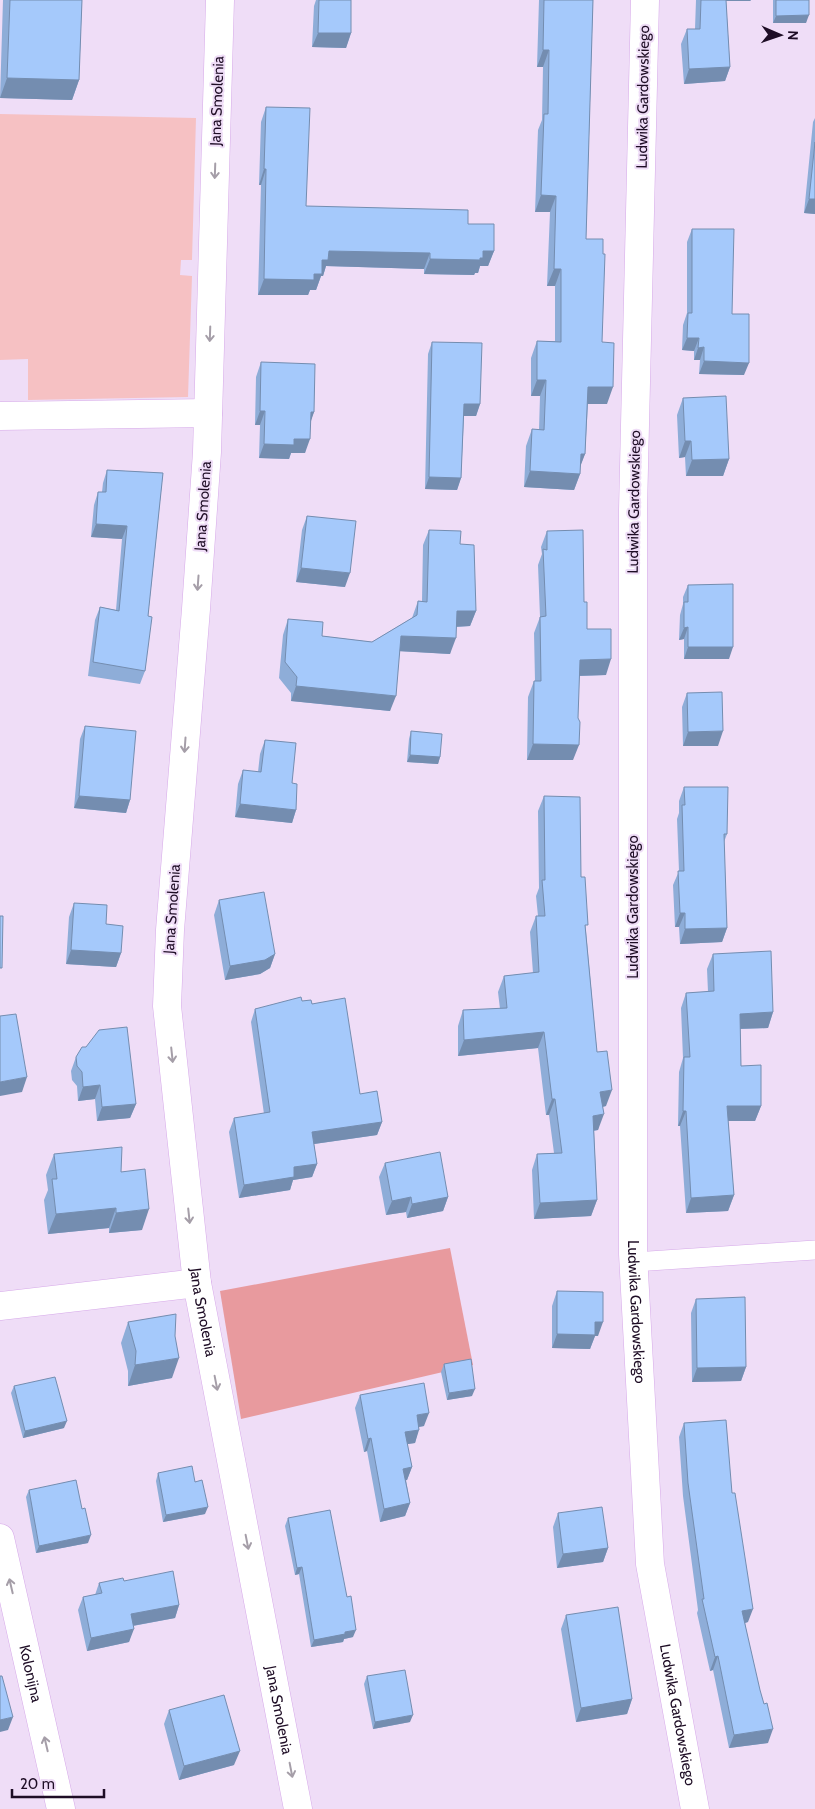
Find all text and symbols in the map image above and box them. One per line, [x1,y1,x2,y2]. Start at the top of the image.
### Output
north arrow [755,10,805,60]
street label: Ludwika Gardowskiego [633,25,653,169]
text: N [784,30,802,41]
street label: Jana Smolenia [206,55,228,147]
one-way arrow [210,163,219,179]
one-way arrow [205,325,215,341]
street label: Ludwika Gardowskiego [624,430,644,574]
street label: Jana Smolenia [191,460,215,552]
one-way arrow [193,575,202,591]
one-way arrow [180,737,189,753]
street label: Ludwika Gardowskiego [624,835,642,979]
street label: Jana Smolenia [160,863,184,955]
one-way arrow [167,1046,177,1062]
one-way arrow [184,1208,194,1224]
street label: Ludwika Gardowskiego [624,1240,649,1384]
street label: Jana Smolenia [186,1266,220,1359]
one-way arrow [211,1374,221,1390]
one-way arrow [242,1534,252,1550]
one-way arrow [6,1578,15,1594]
street label: Kolonijna [15,1643,46,1705]
street label: Ludwika Gardowskiego [656,1643,700,1787]
street label: Jana Smolenia [261,1663,296,1757]
one-way arrow [41,1737,50,1753]
one-way arrow [287,1762,296,1778]
scale bar [12,1766,105,1798]
text: 20 m [20,1775,55,1793]

